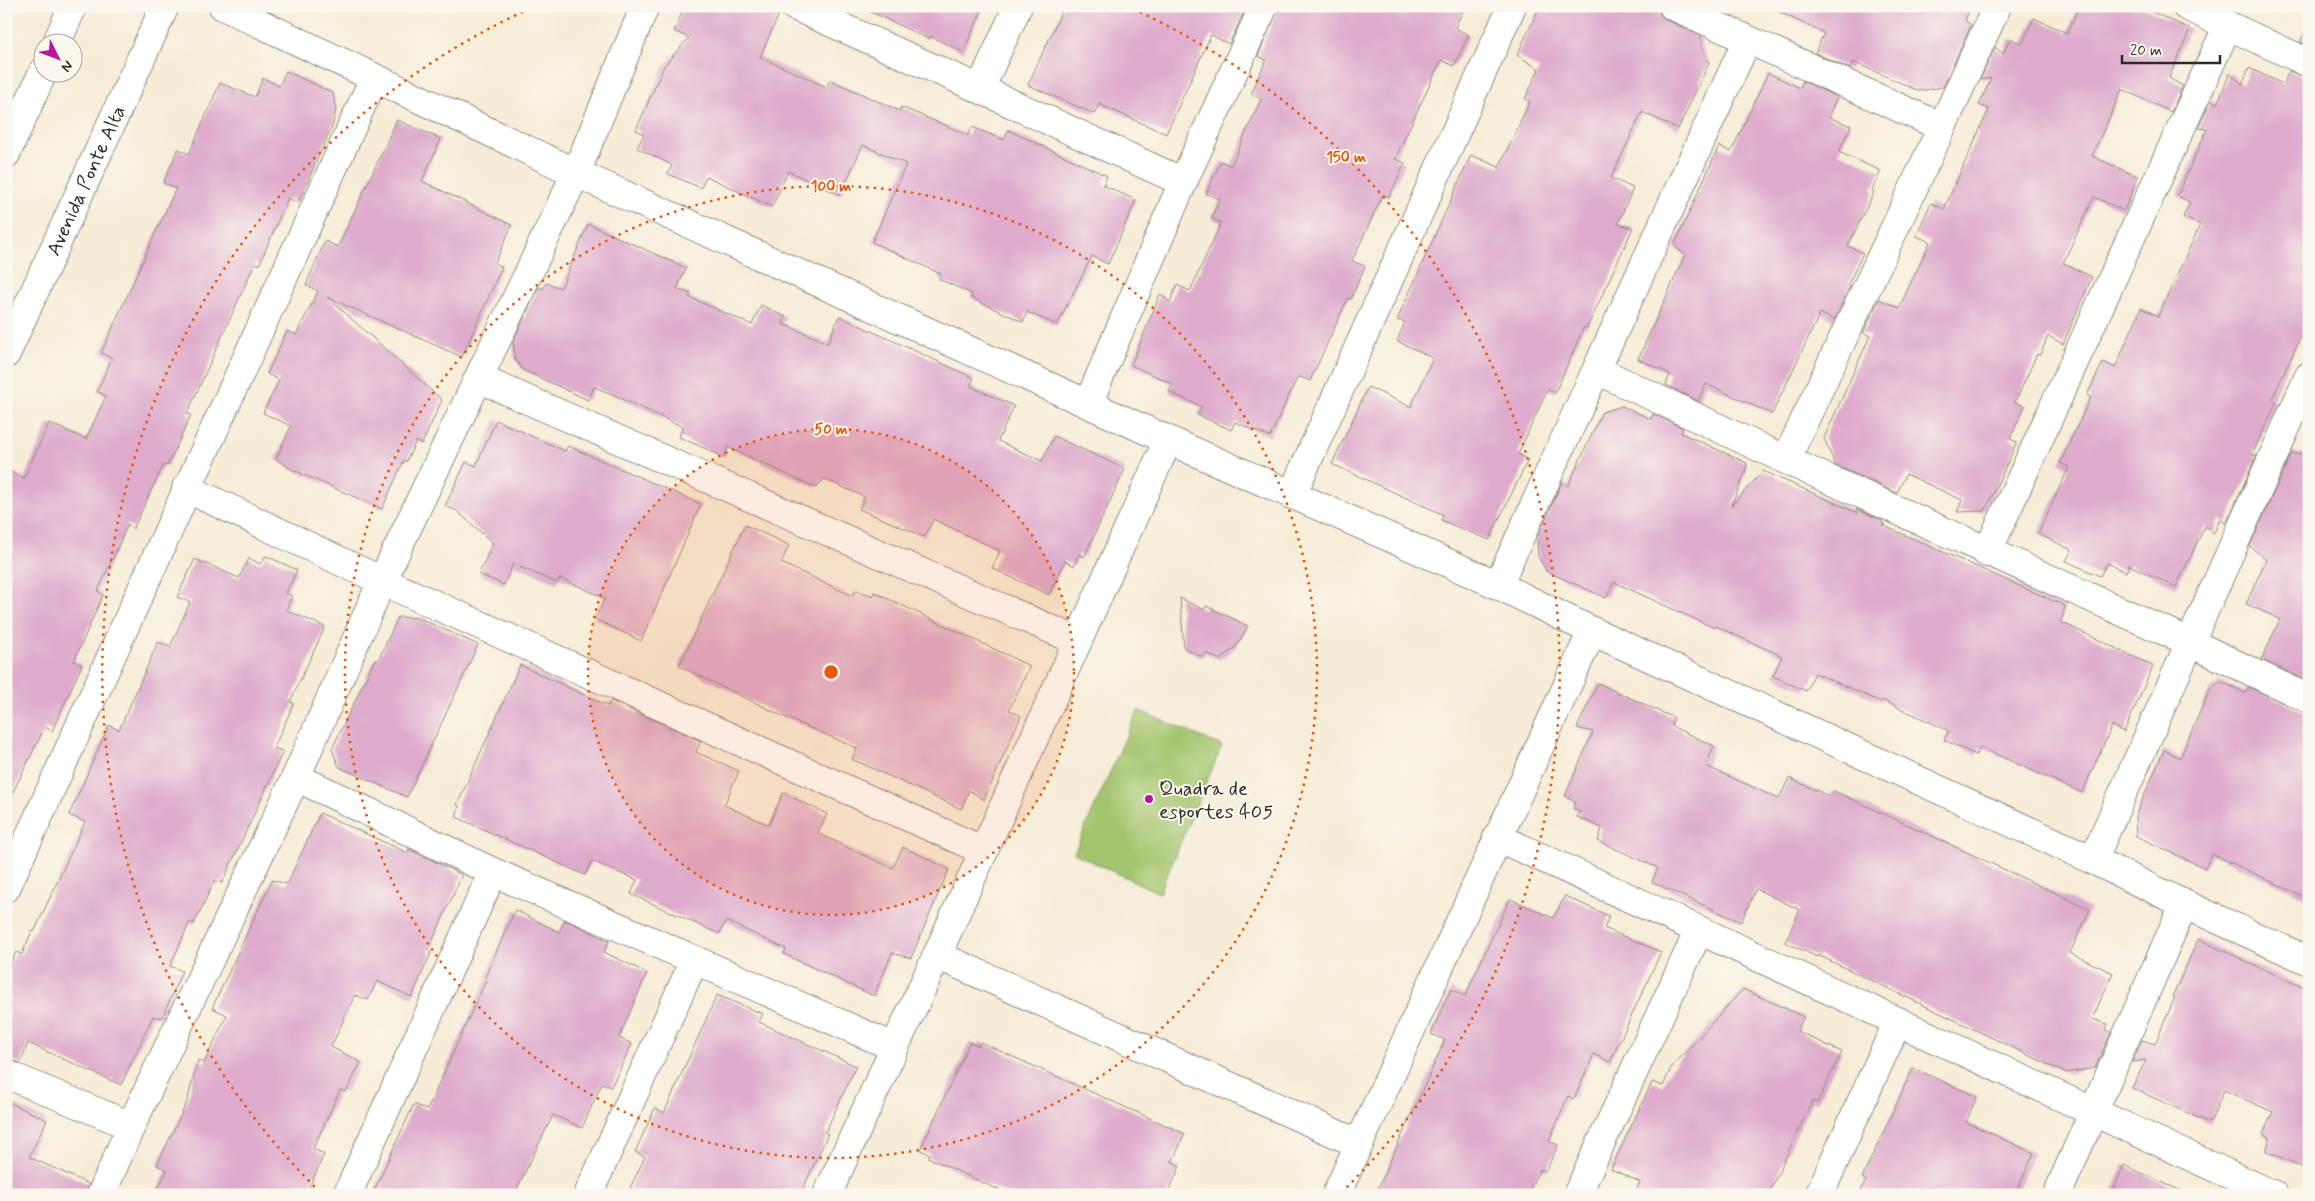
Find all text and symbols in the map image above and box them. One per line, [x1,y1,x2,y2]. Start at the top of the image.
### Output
north arrow [32,32,82,82]
scale bar [2122,32,2220,64]
text: 20 m [2130,41,2162,61]
text: N [57,57,77,76]
street label: Avenida Ponte Alta [41,101,133,260]
text: 150 m [1326,148,1366,168]
text: 100 m [811,177,851,197]
text: 50 m [814,420,848,440]
centre of rings [822,663,840,681]
place label: Quadra de esportes 405 [1159,776,1273,826]
marker: Quadra de esportes 405 [1143,793,1155,805]

